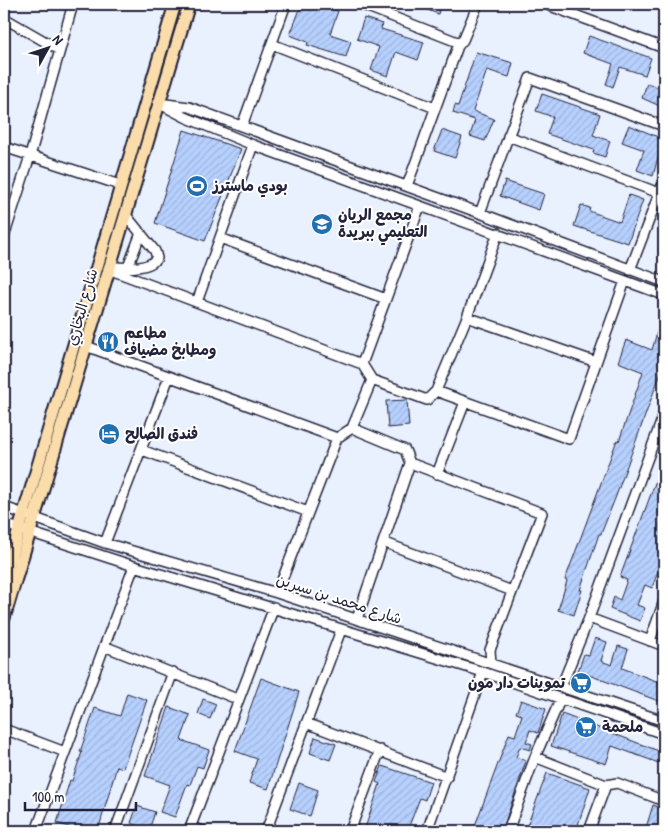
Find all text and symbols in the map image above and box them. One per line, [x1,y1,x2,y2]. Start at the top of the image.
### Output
north arrow [22,22,72,72]
text: N [49,30,68,49]
sports icon: بودي ماسترز [185,174,209,198]
place label: بودي ماسترز [211,175,288,198]
place label: مجمع الريان التعليمي ببريدة [338,204,428,246]
school or university icon: مجمع الريان التعليمي ببريدة [310,212,334,236]
street label: شارع البخاري [60,266,104,348]
place label: مطاعم ومطابخ مضياف [124,322,216,360]
restaurant icon: مطاعم ومطابخ مضياف [96,330,120,354]
hotel icon: فندق الصالح [97,422,121,446]
place label: فندق الصالح [125,423,198,444]
street label: شارع محمد بن سيرين [274,568,405,629]
supermarket icon: تموينات دار مون [569,671,593,695]
place label: تموينات دار مون [468,672,566,693]
supermarket icon: ملحمة [574,715,598,739]
place label: ملحمة [602,716,643,737]
scale bar [25,780,136,812]
text: 100 m [32,786,65,807]

